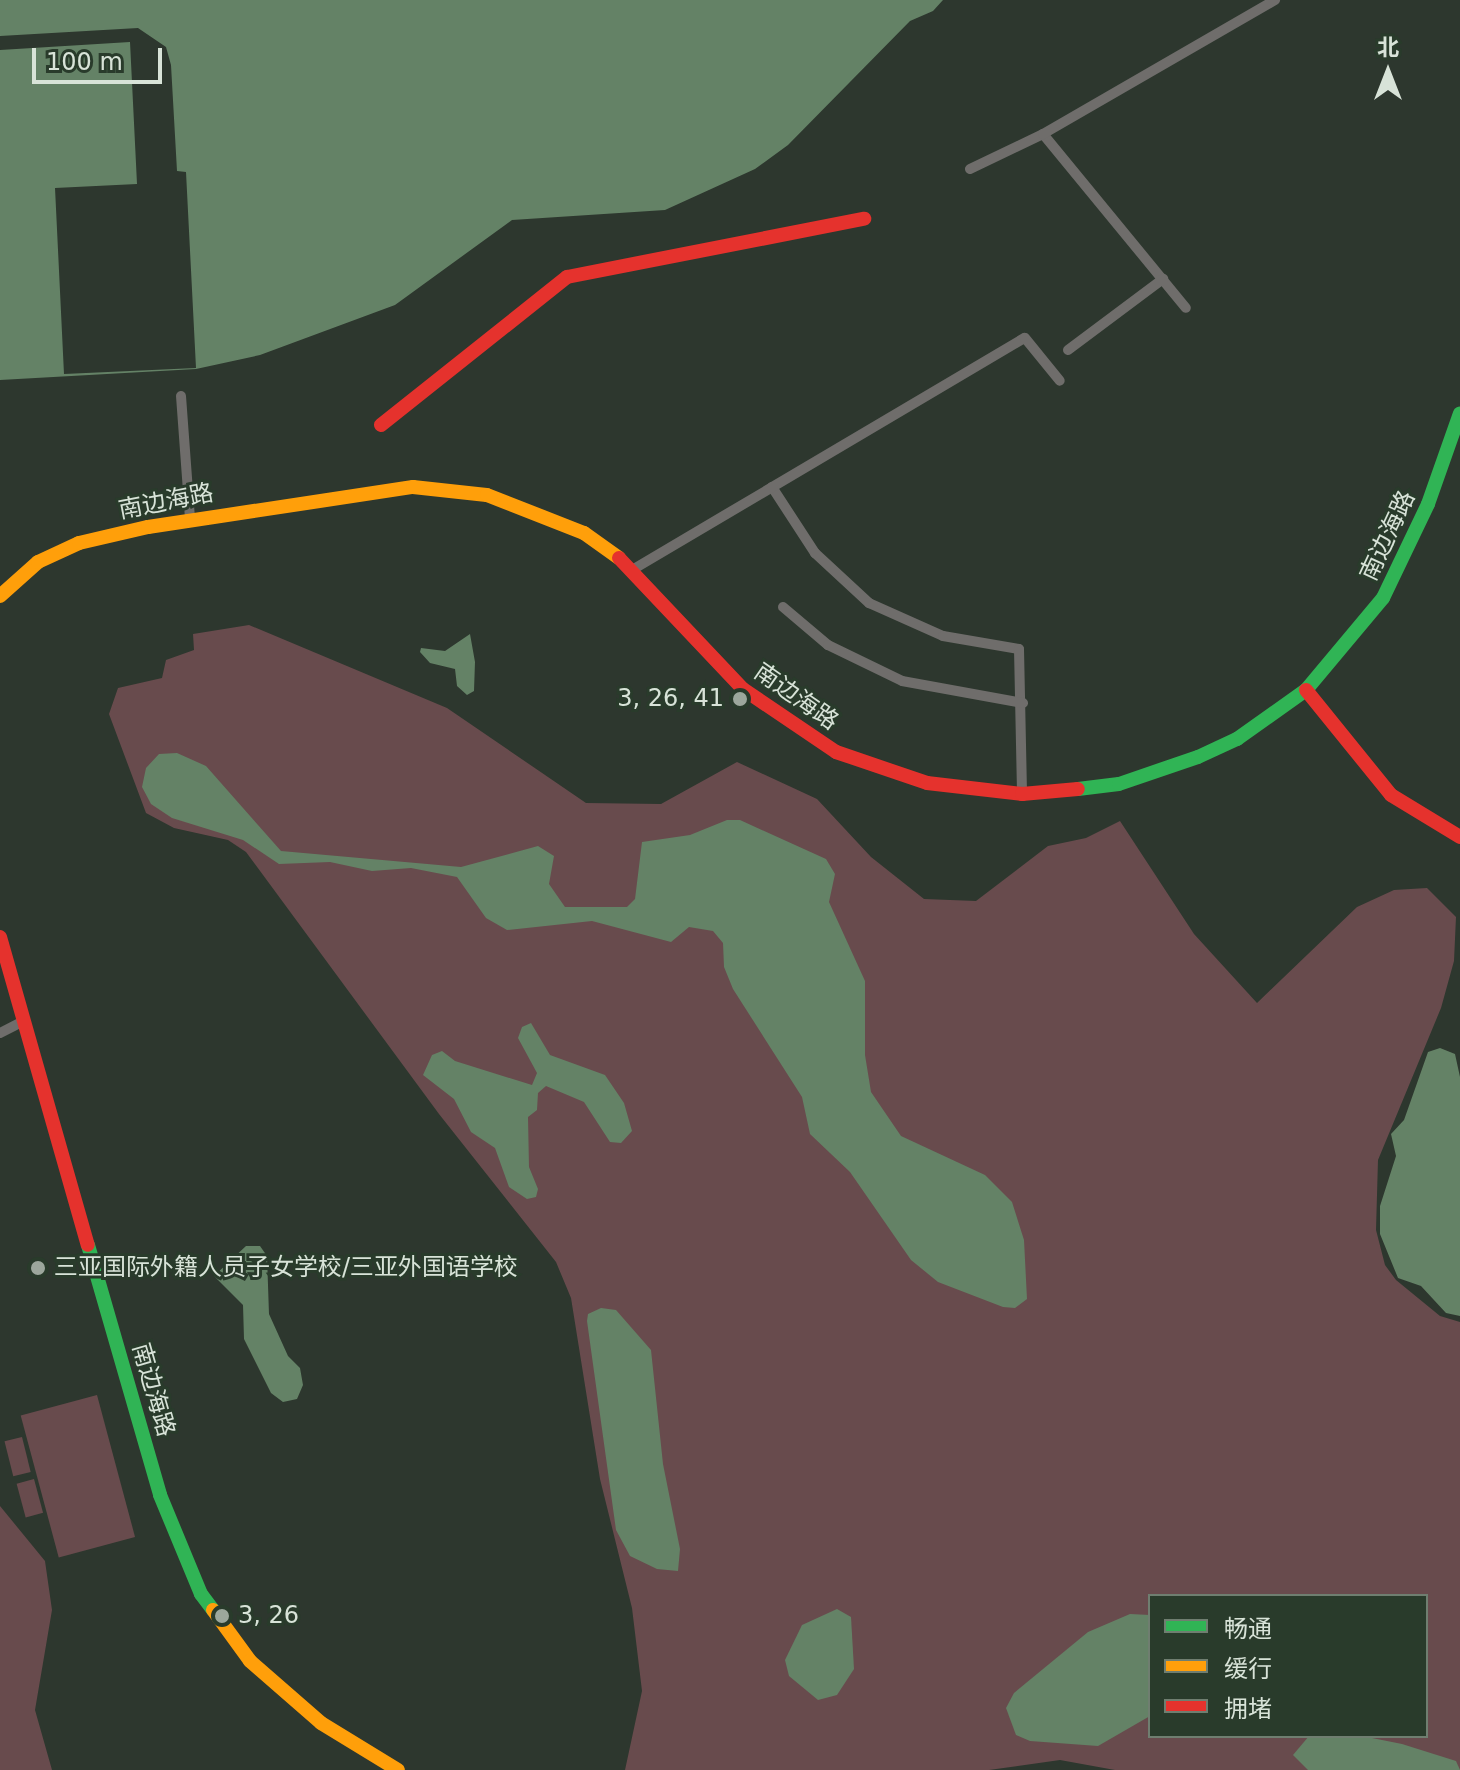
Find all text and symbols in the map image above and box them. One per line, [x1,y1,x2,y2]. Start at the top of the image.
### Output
scale bar [36,32,166,82]
north arrow [1348,32,1428,112]
text: 北 [1377,35,1399,60]
text: 100 m [46,48,123,76]
street label: 南边海路 [116,479,216,525]
street label: 南边海路 [1355,486,1421,586]
street label: 南边海路 [748,658,844,736]
place label: 3, 26, 41 [617,685,724,713]
marker: 3, 26, 41 [731,690,749,708]
place label: 三亚国际外籍人员子女学校/三亚外国语学校 [54,1254,518,1282]
marker: 三亚国际外籍人员子女学校/三亚外国语学校 [29,1259,47,1277]
street label: 南边海路 [126,1340,180,1440]
legend [1148,1594,1428,1738]
place label: 3, 26 [238,1602,299,1630]
marker: 3, 26 [213,1607,231,1625]
text: 畅通 [1224,1615,1272,1643]
text: 缓行 [1224,1655,1272,1683]
text: 拥堵 [1224,1695,1272,1723]

